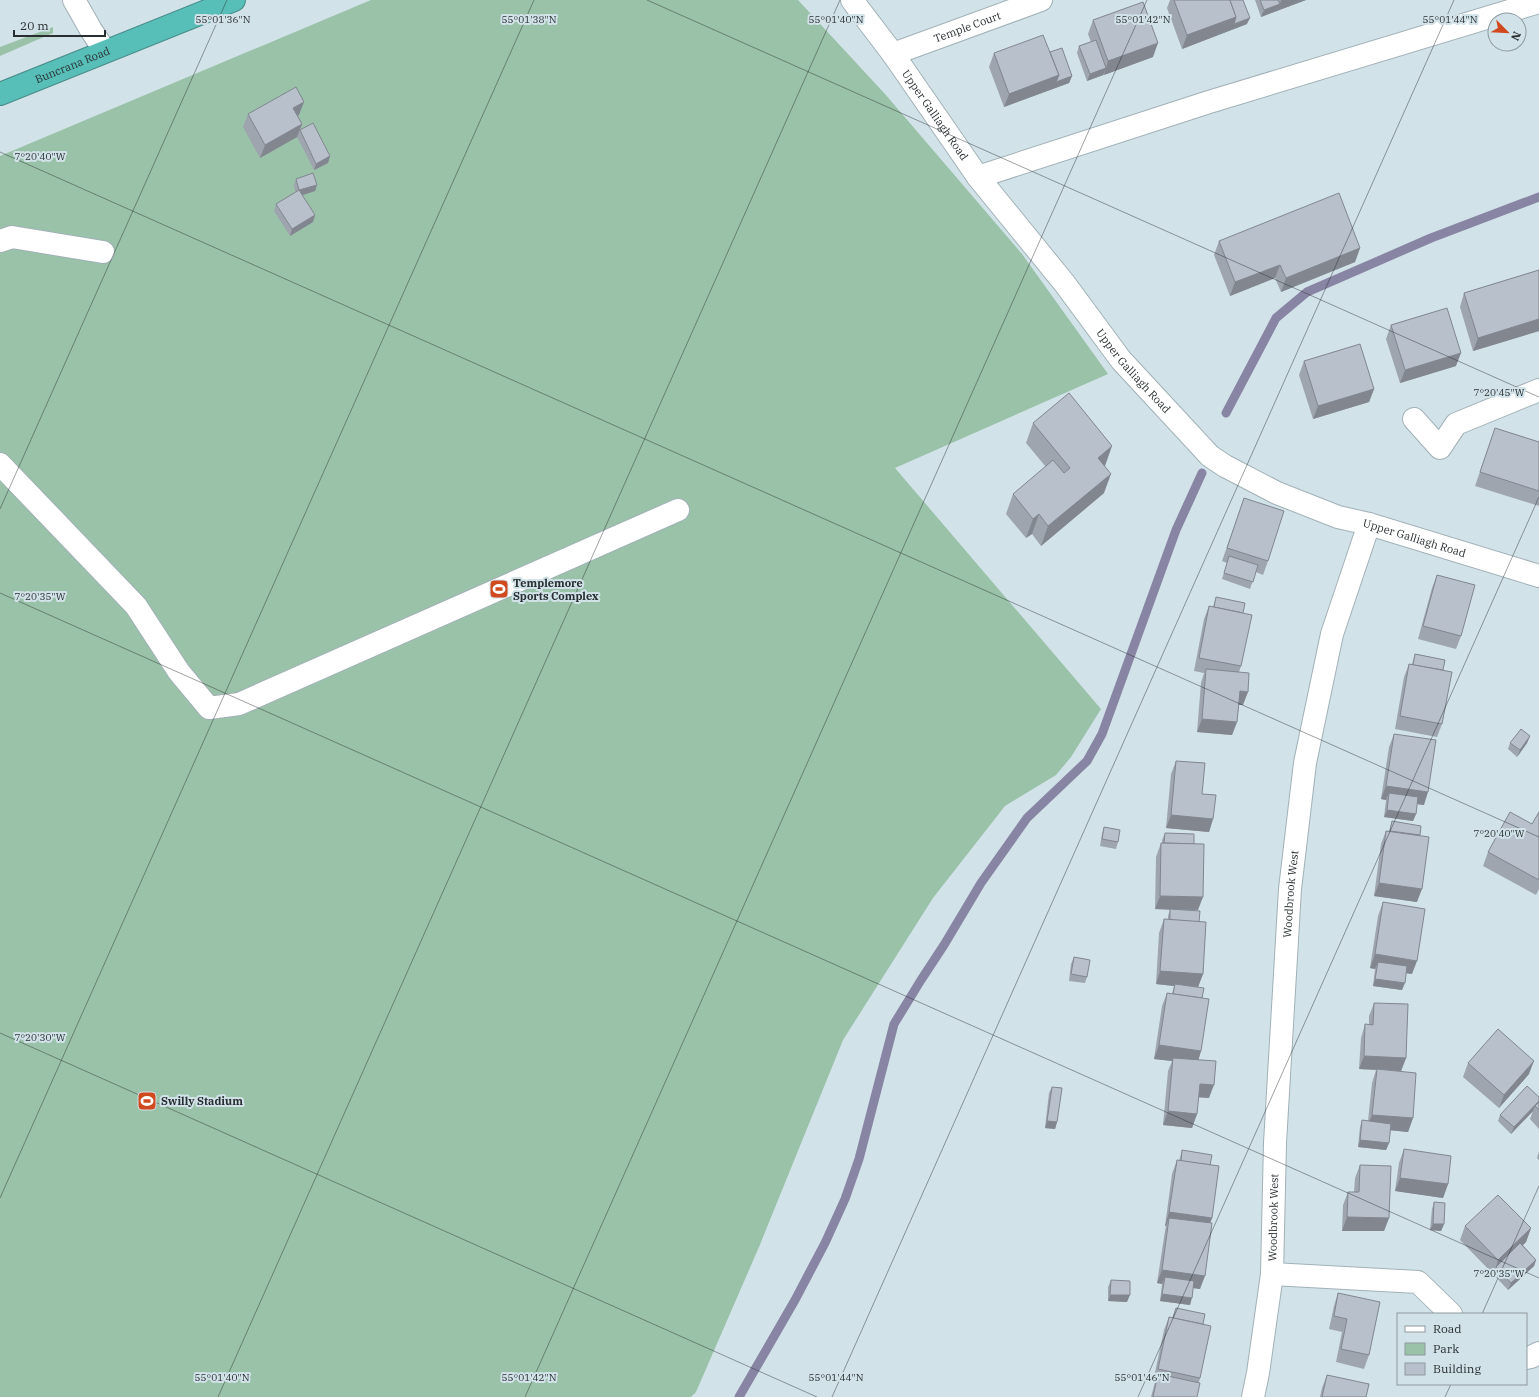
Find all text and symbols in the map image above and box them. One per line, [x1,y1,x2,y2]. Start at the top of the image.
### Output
street label: Temple Court [932,8,1003,46]
scale bar [14,12,105,38]
north arrow [1487,12,1527,52]
text: 55°01'36"N [196,13,251,26]
text: 55°01'38"N [502,13,557,26]
text: 55°01'40"N [809,13,864,26]
text: 55°01'42"N [1116,13,1171,26]
text: 55°01'44"N [1423,13,1478,26]
text: 20 m [20,18,49,33]
text: N [1508,29,1524,43]
street label: Buncrana Road [33,43,112,86]
street label: Upper Galliagh Road [899,67,971,163]
text: 7°20'40"W [14,150,66,163]
street label: Upper Galliagh Road [1093,326,1174,416]
text: 7°20'45"W [1473,386,1525,399]
street label: Upper Galliagh Road [1362,516,1468,560]
place label: Templemore Sports Complex [513,576,599,603]
sports icon: Templemore Sports Complex [488,578,510,600]
text: 7°20'35"W [14,590,66,603]
text: 7°20'40"W [1473,827,1525,840]
street label: Woodbrook West [1280,849,1302,938]
text: 7°20'30"W [14,1031,66,1044]
sports icon: Swilly Stadium [136,1090,158,1112]
place label: Swilly Stadium [161,1094,243,1108]
street label: Woodbrook West [1265,1173,1281,1262]
text: 7°20'35"W [1473,1267,1525,1280]
legend [1397,1313,1527,1385]
text: Road [1433,1321,1462,1336]
text: Park [1433,1341,1459,1356]
text: Building [1433,1361,1481,1376]
text: 55°01'40"N [195,1371,250,1384]
text: 55°01'42"N [502,1371,557,1384]
text: 55°01'44"N [809,1371,864,1384]
text: 55°01'46"N [1115,1371,1170,1384]

